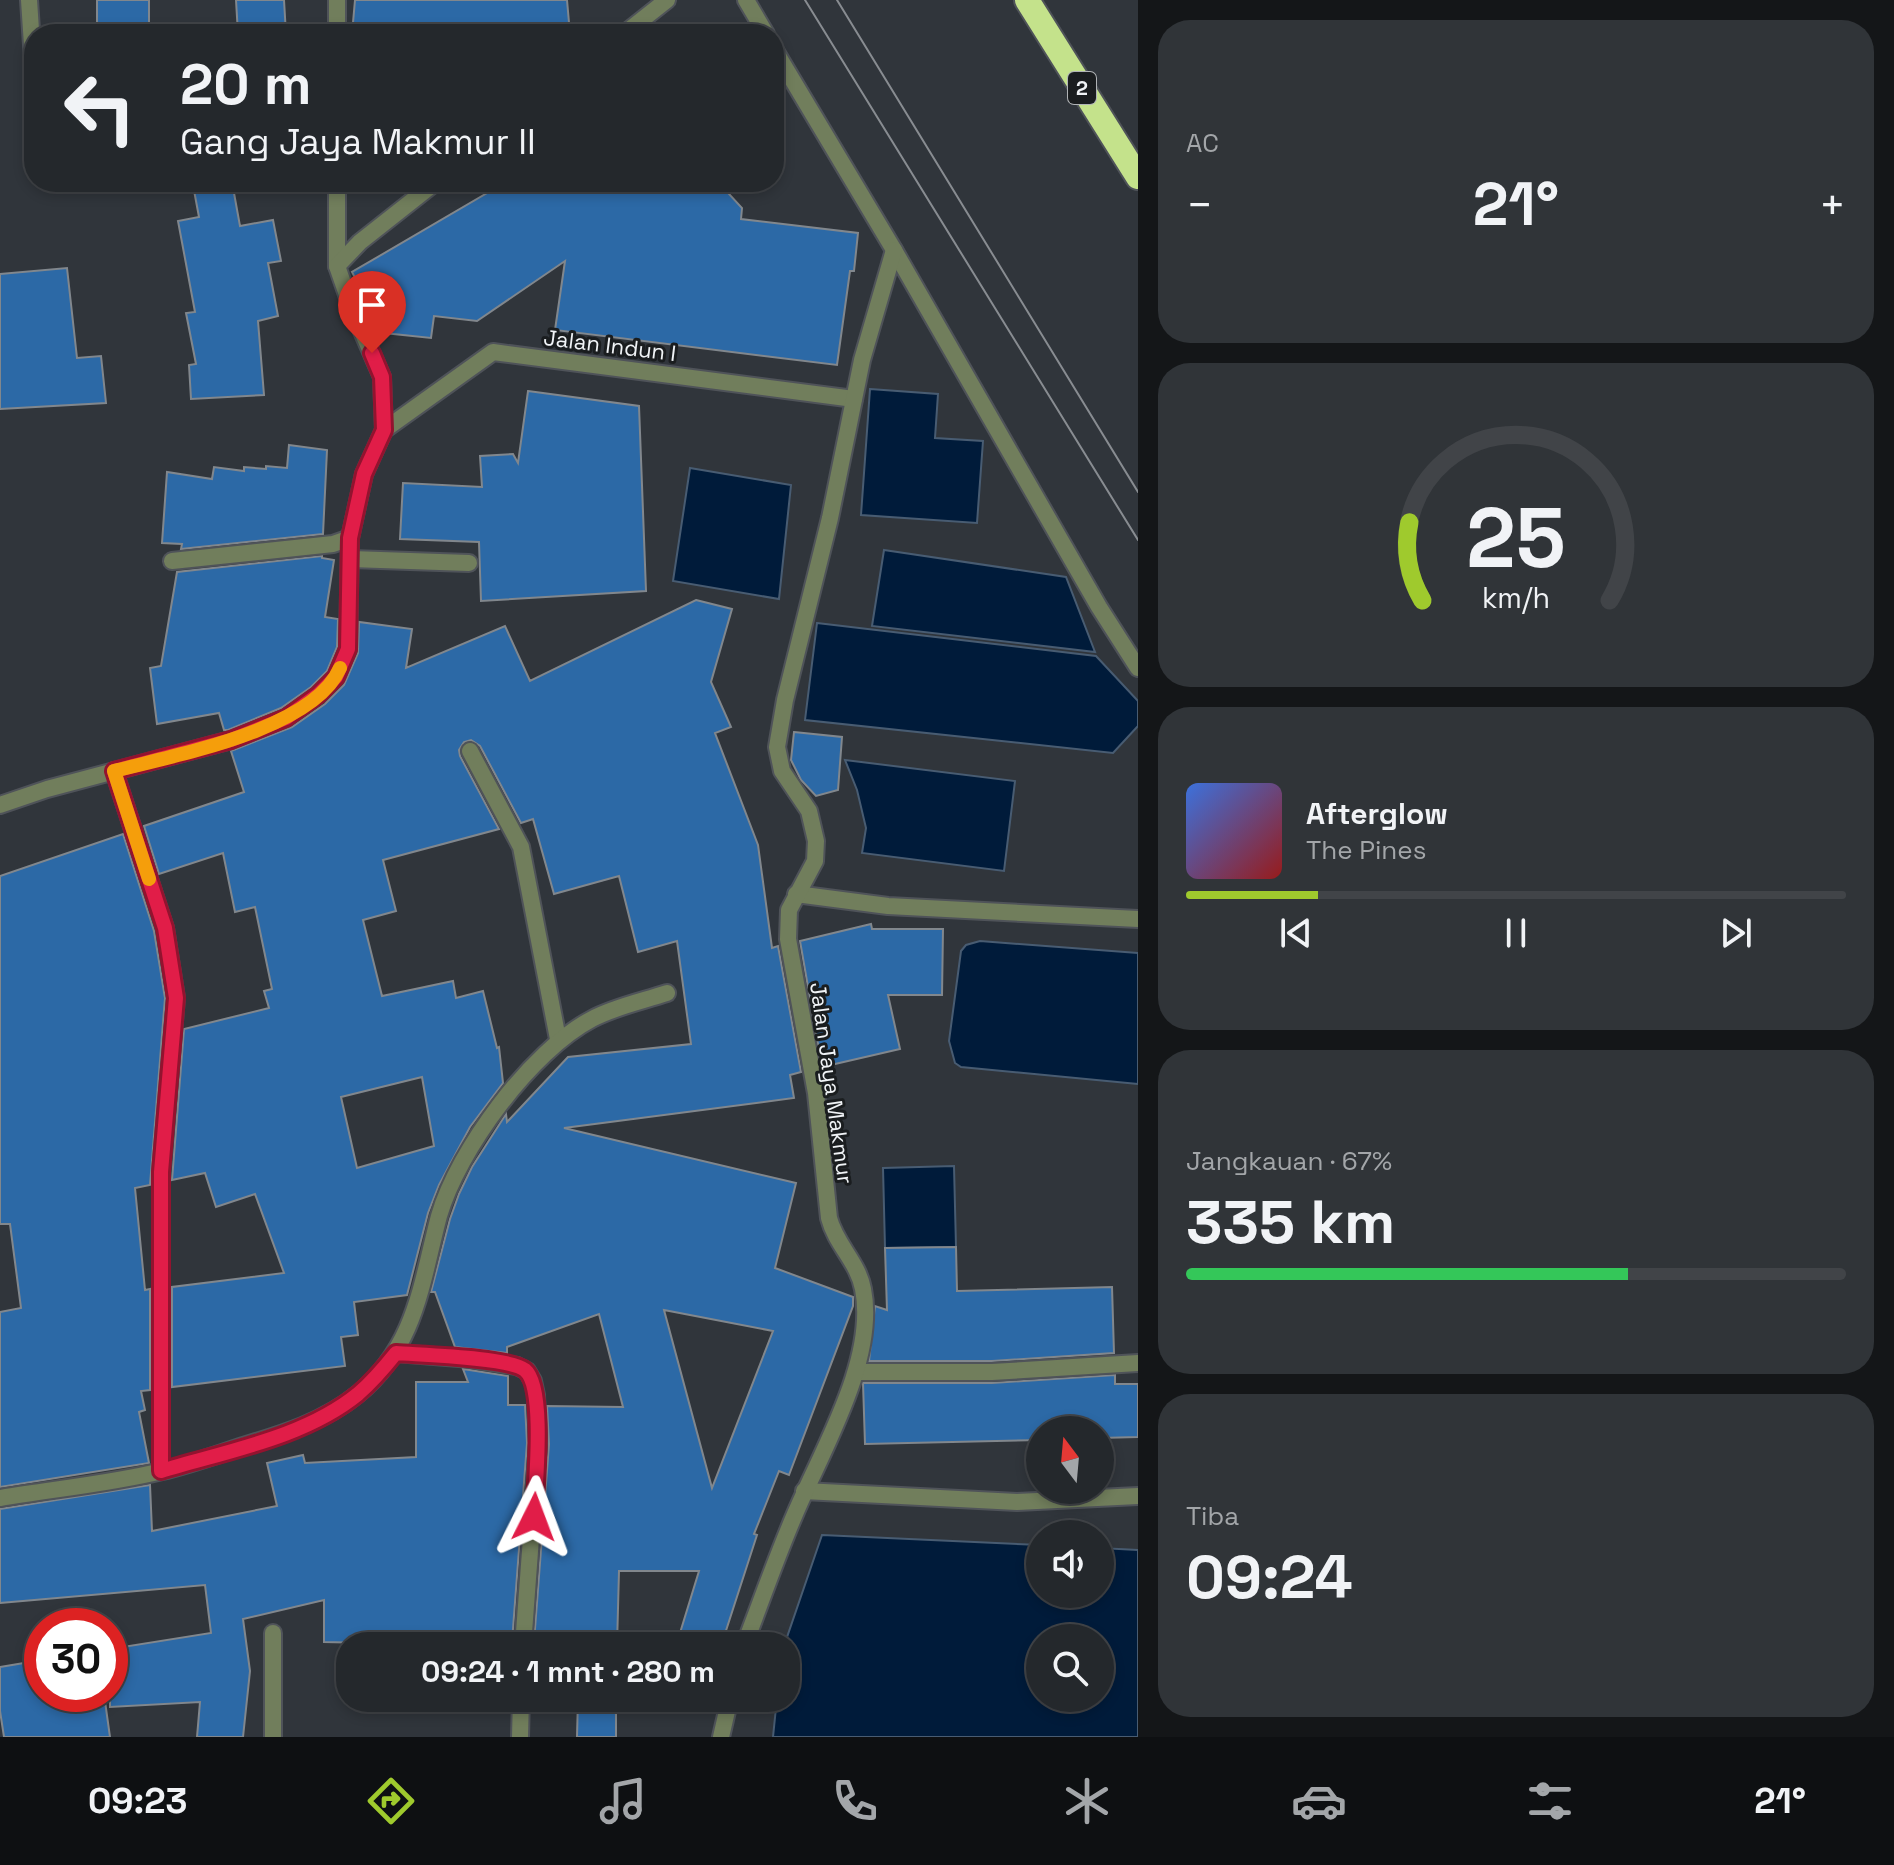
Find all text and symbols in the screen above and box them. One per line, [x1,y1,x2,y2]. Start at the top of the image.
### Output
text: 20 m [180,49,312,120]
icon: left [48,56,152,160]
road number: 2 [1068,72,1096,104]
text: Gang Jaya Makmur II [180,119,536,165]
text: AC [1186,126,1219,160]
text: 21° [1473,166,1559,243]
text: − [1186,177,1213,233]
text: + [1819,177,1846,233]
pin [338,271,406,353]
icon: arrive [350,283,394,327]
street label: Jalan Indun I [542,323,678,367]
text: 25 [1466,485,1566,591]
text: km/h [1482,580,1550,616]
text: Afterglow [1306,794,1448,833]
text: The Pines [1306,833,1426,867]
icon: previous [1274,911,1318,955]
icon: pause [1494,911,1538,955]
icon: next [1714,911,1758,955]
street label: Jalan Jaya Makmur [804,981,860,1185]
text: Jangkauan · 67% [1186,1144,1392,1178]
text: 335 km [1186,1184,1395,1261]
north arrow [1026,1416,1114,1504]
map controls [1026,1416,1114,1712]
position arrow [492,1475,576,1559]
text: Tiba [1186,1499,1239,1533]
button: sound [1026,1520,1114,1608]
text: 09:24 [1186,1539,1353,1616]
speed limit sign: 30 [24,1608,128,1712]
button: search [1026,1624,1114,1712]
text: 09:24 · 1 mnt · 280 m [421,1652,715,1691]
icon: directions [363,1773,419,1829]
icon: music [595,1773,651,1829]
icon: phone [827,1773,883,1829]
icon: climate [1059,1773,1115,1829]
icon: car [1291,1773,1347,1829]
icon: filters [1522,1773,1578,1829]
text: 09:23 [88,1778,187,1824]
text: 21° [1754,1778,1806,1824]

